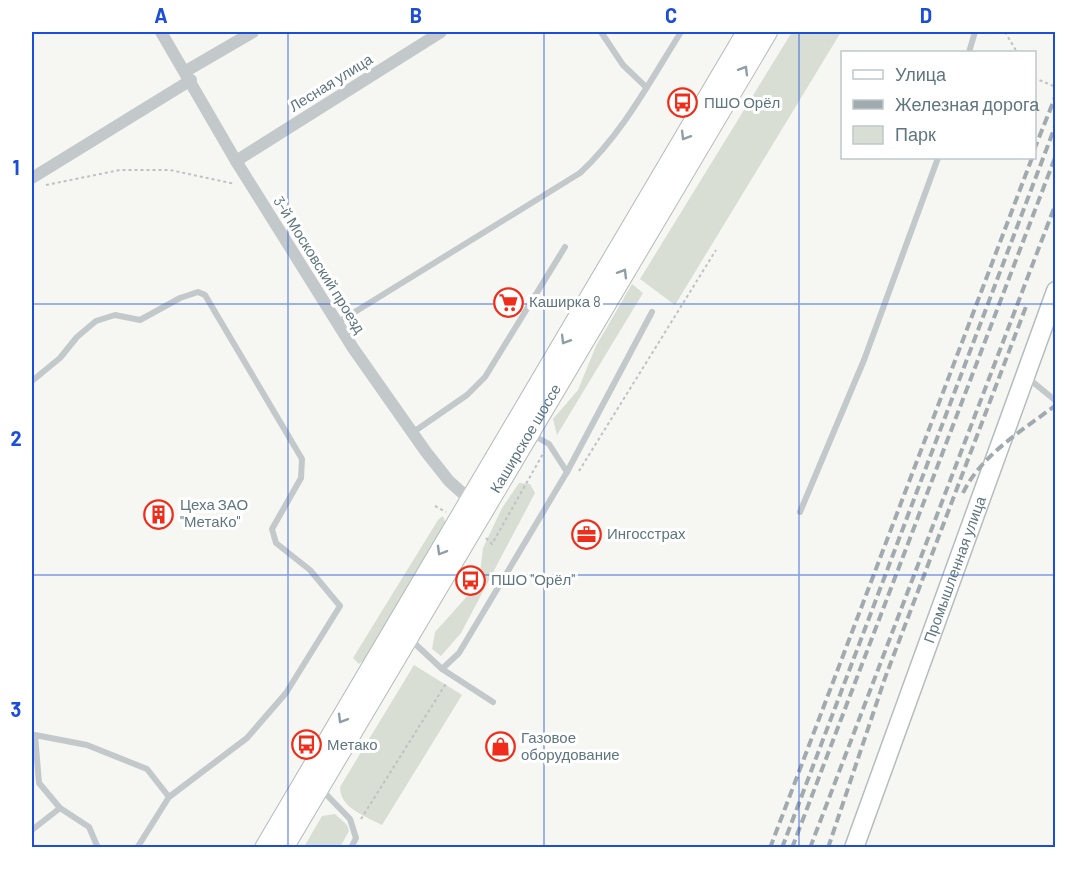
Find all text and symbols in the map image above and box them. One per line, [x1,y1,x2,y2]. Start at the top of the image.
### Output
text: A [154,3,168,27]
text: B [410,3,422,27]
text: C [665,3,677,27]
text: D [920,3,932,27]
street label: Лесная улица [286,49,376,115]
legend [841,51,1036,159]
text: Улица [895,63,947,85]
one-way arrow [737,66,748,76]
bus stop icon: ПШО Орёл [667,87,699,119]
place label: ПШО Орёл [704,93,780,111]
text: Железная дорога [895,93,1040,115]
text: Парк [895,123,936,145]
one-way arrow [681,130,693,140]
text: 1 [12,155,20,179]
street label: 3-й Московский проезд [270,193,370,337]
one-way arrow [615,269,627,279]
supermarket icon: Каширка 8 [492,286,524,318]
place label: Каширка 8 [529,292,601,310]
one-way arrow [560,334,572,344]
street label: Каширское шоссе [486,380,564,496]
text: 2 [10,426,22,450]
street label: Промышленная улица [919,493,989,645]
place label: Цеха ЗАО "МетаКо" [180,495,248,530]
building icon: Цеха ЗАО "МетаКо" [143,498,175,530]
office icon: Ингосстрах [570,518,602,550]
place label: Ингосстрах [607,524,686,542]
one-way arrow [437,545,448,555]
bus stop icon: ПШО "Орёл" [454,564,486,596]
place label: ПШО "Орёл" [491,570,575,588]
text: 3 [11,697,21,721]
one-way arrow [338,713,349,723]
place label: Газовое оборудование [521,728,620,763]
bus stop icon: Метако [290,729,322,761]
shop icon: Газовое оборудование [484,731,516,763]
place label: Метако [327,735,378,753]

